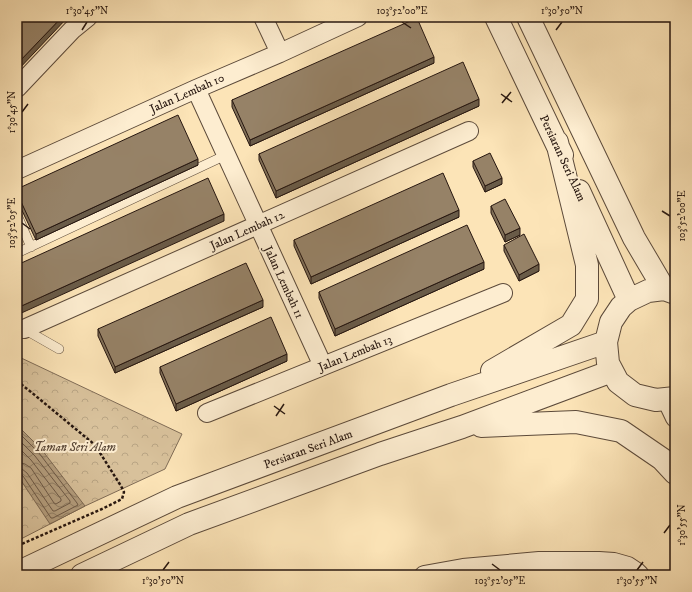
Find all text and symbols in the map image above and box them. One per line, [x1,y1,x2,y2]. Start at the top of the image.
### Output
text: 1°30'45"N [66,5,108,17]
text: 103°52'00"E [376,5,428,17]
text: 1°30'50"N [541,5,583,17]
street label: Jalan Lembah 10 [147,70,227,117]
text: 1°30'45"N [6,91,18,133]
street label: Persiaran Seri Alam [536,113,589,204]
text: 103°52'00"E [676,190,688,242]
text: 103°52'05"E [6,198,18,248]
street label: Jalan Lembah 12 [207,207,287,254]
street label: Jalan Lembah 11 [260,243,307,321]
street label: Jalan Lembah 13 [315,332,394,375]
street label: Persiaran Seri Alam [262,426,355,473]
park label: Taman Seri Alam [34,440,116,455]
text: 1°30'55"N [676,504,688,546]
text: 1°30'50"N [142,575,184,587]
text: 103°52'05"E [475,575,525,587]
text: 1°30'55"N [616,575,658,587]

